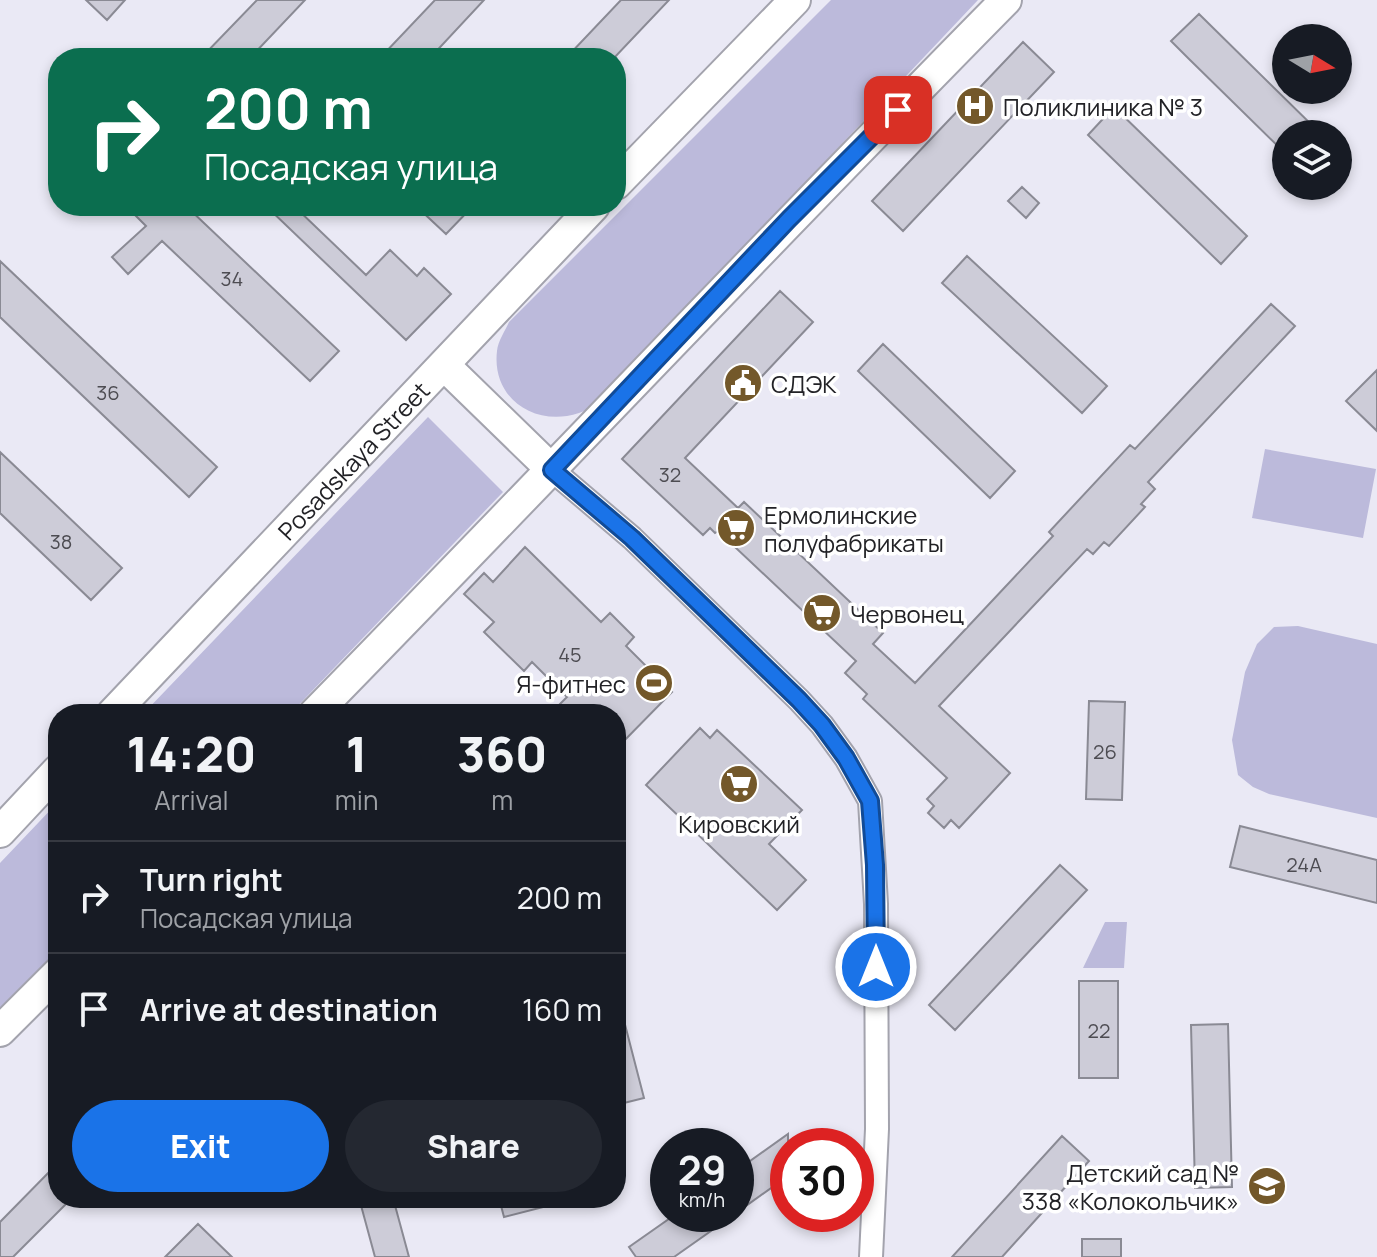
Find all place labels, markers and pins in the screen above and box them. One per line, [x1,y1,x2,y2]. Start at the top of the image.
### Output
pin [864,76,932,144]
hospital icon: Поликлиника № 3 [954,85,996,127]
place label: Поликлиника № 3 [1003,90,1203,123]
public building icon: СДЭК [722,362,764,404]
place label: СДЭК [771,367,837,400]
place label: Ермолинские полуфабрикаты [764,498,944,559]
supermarket icon: Ермолинские полуфабрикаты [715,507,757,549]
supermarket icon: Червонец [801,592,843,634]
place label: Червонец [850,597,964,630]
sports icon: Я-фитнес [633,662,675,704]
place label: Я-фитнес [516,667,626,700]
supermarket icon: Кировский [718,763,760,805]
place label: Кировский [678,807,800,840]
place label: Детский сад № 338 «Колокольчик» [1022,1156,1239,1217]
school or university icon: Детский сад № 338 «Колокольчик» [1246,1165,1288,1207]

